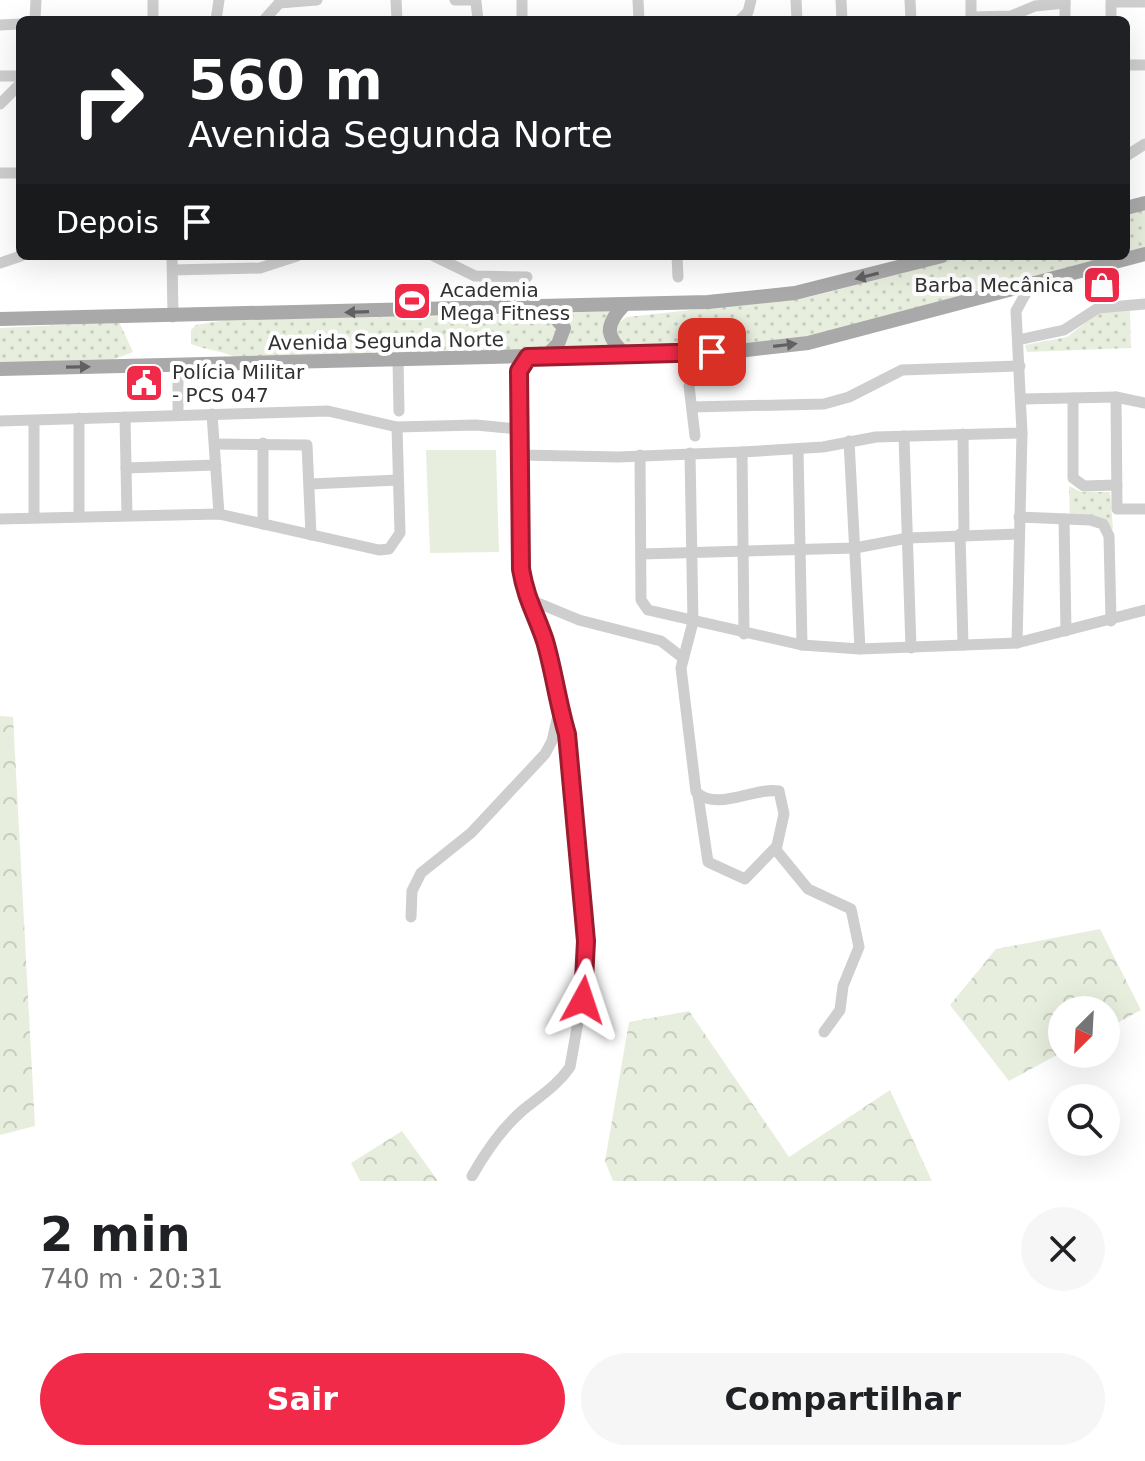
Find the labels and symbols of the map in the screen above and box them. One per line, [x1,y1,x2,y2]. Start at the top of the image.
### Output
shop icon: Barba Mecânica [1081,264,1123,306]
one-way arrow [854,271,879,283]
place label: Barba Mecânica [914,273,1074,297]
place label: Academia Mega Fitness [440,278,570,325]
sports icon: Academia Mega Fitness [391,280,433,322]
one-way arrow [344,305,369,318]
pin [678,318,746,386]
street label: Avenida Segunda Norte [268,327,504,355]
one-way arrow [773,339,798,352]
one-way arrow [66,360,91,373]
place label: Polícia Militar - PCS 047 [172,360,305,407]
public building icon: Polícia Militar - PCS 047 [123,362,165,404]
position arrow [541,958,625,1042]
north arrow [1048,996,1120,1068]

